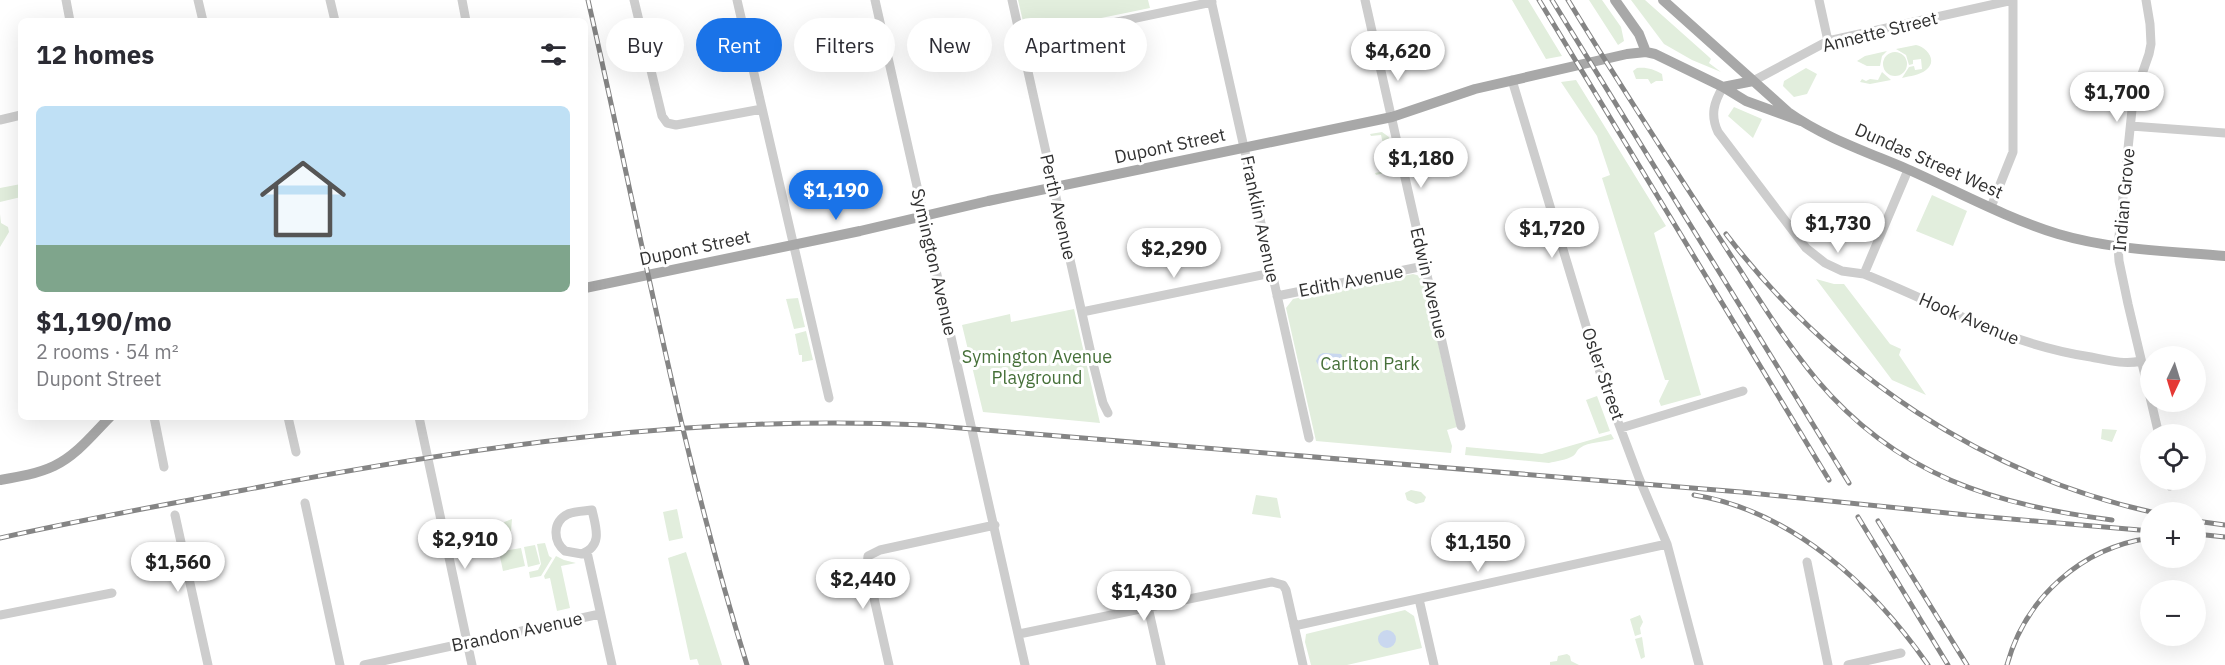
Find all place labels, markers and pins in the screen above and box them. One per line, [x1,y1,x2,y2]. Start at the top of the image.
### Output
pin: $4,620 [1349,31,1447,82]
pin: $1,700 [2068,72,2166,123]
pin: $1,180 [1372,138,1470,189]
pin: $1,190 [787,170,885,221]
pin: $1,730 [1789,203,1887,254]
pin: $1,720 [1503,208,1601,259]
pin: $2,290 [1125,228,1223,279]
pin: $2,910 [416,519,514,570]
pin: $1,150 [1429,522,1527,573]
pin: $1,560 [129,542,227,593]
pin: $2,440 [814,559,912,610]
pin: $1,430 [1095,571,1193,622]

